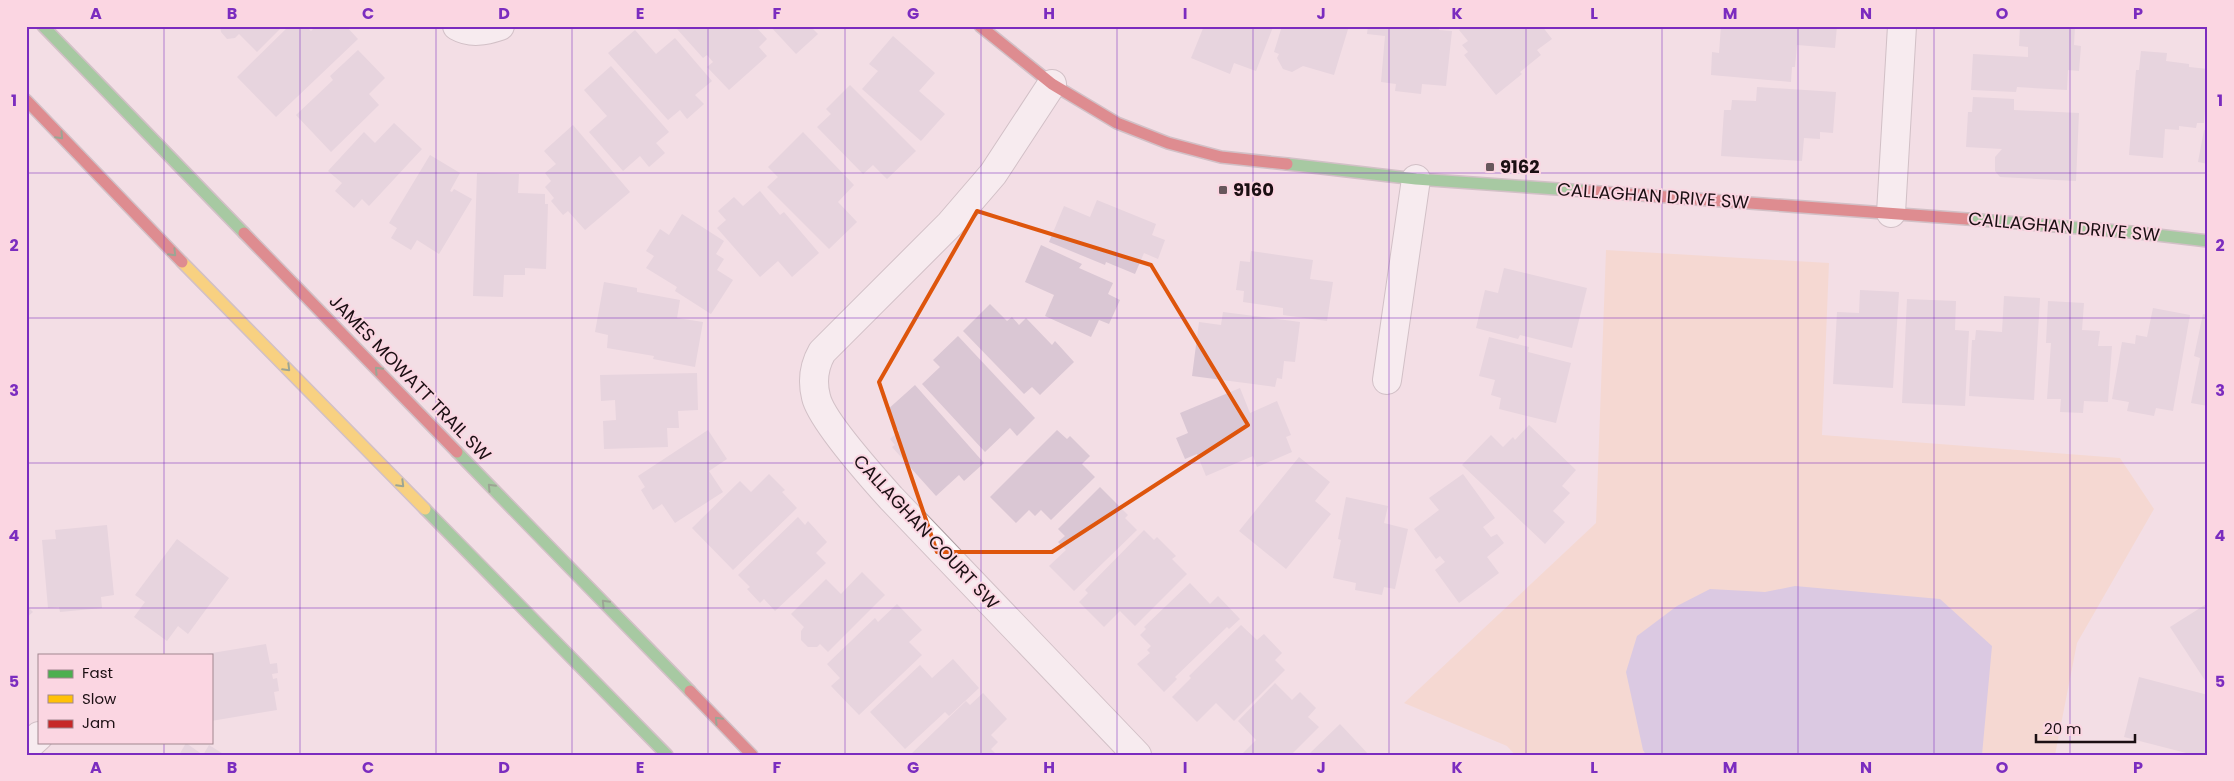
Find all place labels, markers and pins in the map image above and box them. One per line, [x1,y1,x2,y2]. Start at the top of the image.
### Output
place label: 9162 [1500,154,1540,179]
marker: 9162 [1484,161,1496,173]
place label: 9160 [1233,177,1274,202]
marker: 9160 [1217,184,1229,196]

